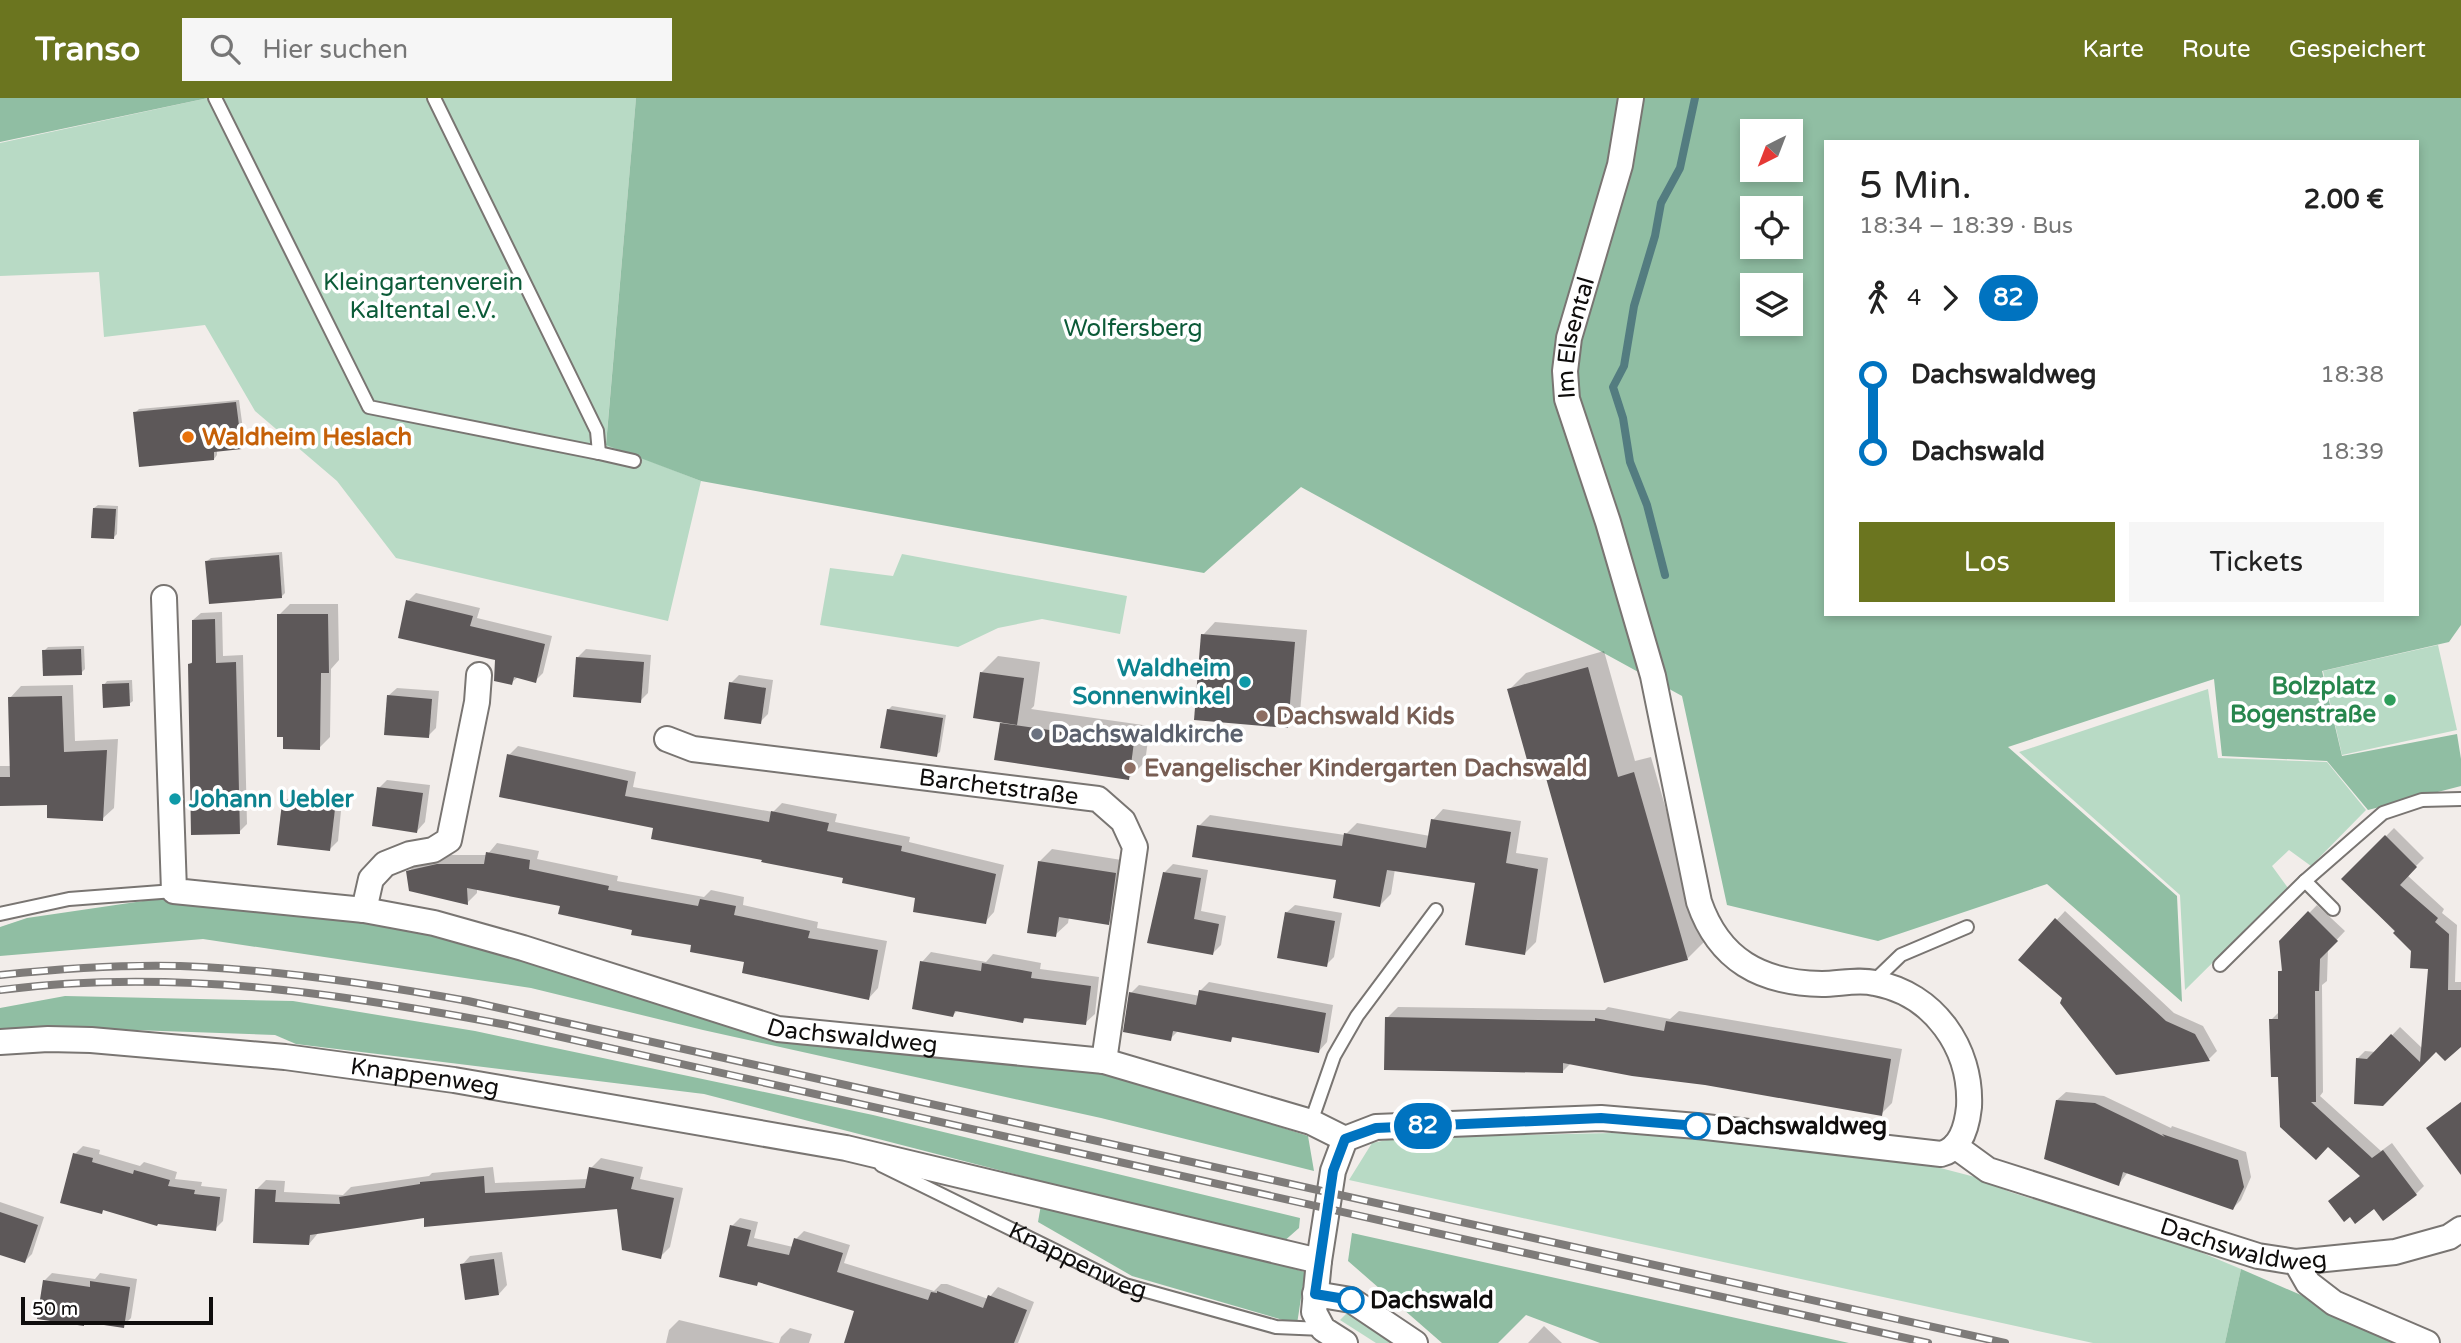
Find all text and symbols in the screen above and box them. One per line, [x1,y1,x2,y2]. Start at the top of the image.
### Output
search box [182,18,672,81]
text: Transo [35,30,140,69]
icon: search [206,30,244,68]
text: Hier suchen [262,34,408,65]
text: Karte [2082,35,2144,64]
text: Route [2182,35,2251,64]
text: Gespeichert [2289,35,2426,64]
north arrow [1740,119,1802,182]
map controls [1740,119,1803,336]
text: 5 Min. [1859,163,1972,209]
text: 2.00 € [2304,184,2384,215]
button: locate [1740,196,1803,259]
text: 18:34 – 18:39 · Bus [1859,212,2073,240]
park label: Kleingartenverein Kaltental e.V. [323,268,523,325]
street label: Im Elsental [1551,273,1601,400]
button: layers [1740,273,1803,336]
icon: walk [1859,279,1897,317]
icon: forward [1931,279,1969,317]
text: 82 [1993,283,2024,312]
text: 4 [1907,284,1921,312]
park label: Wolfersberg [1063,314,1203,343]
text: Dachswaldweg [1911,359,2096,390]
text: 18:38 [2320,361,2384,389]
place label: Waldheim Heslach [202,423,412,452]
marker: Waldheim Heslach [180,429,196,445]
text: Dachswald [1911,436,2045,467]
text: 18:39 [2320,438,2384,466]
button: Los [1859,522,2115,602]
button: Tickets [2129,522,2384,602]
place label: Waldheim Sonnenwinkel [1072,654,1231,711]
place label: Bolzplatz Bogenstraße [2230,672,2376,729]
marker: Waldheim Sonnenwinkel [1237,674,1253,690]
marker: Bolzplatz Bogenstraße [2382,692,2398,708]
place label: Dachswald Kids [1276,702,1455,731]
marker: Dachswald Kids [1254,708,1270,724]
place label: Dachswaldkirche [1051,720,1244,749]
marker: Dachswaldkirche [1029,726,1045,742]
place label: Evangelischer Kindergarten Dachswald [1144,754,1587,783]
marker: Evangelischer Kindergarten Dachswald [1122,760,1138,776]
street label: Barchetstraße [917,763,1080,811]
place label: Johann Uebler [188,785,354,814]
marker: Johann Uebler [167,791,183,807]
street label: Dachswaldweg [763,1012,939,1060]
street label: Knappenweg [348,1052,501,1103]
line badge: 82 [1392,1103,1454,1149]
text: 82 [1408,1111,1438,1140]
place label: Dachswaldweg [1716,1112,1887,1141]
marker: Dachswaldweg [1684,1113,1710,1139]
street label: Dachswaldweg [2156,1212,2328,1277]
street label: Knappenweg [1004,1216,1150,1305]
place label: Dachswald [1370,1286,1494,1315]
marker: Dachswald [1338,1287,1364,1313]
scale bar [21,1294,214,1326]
text: 50 m [32,1298,78,1320]

